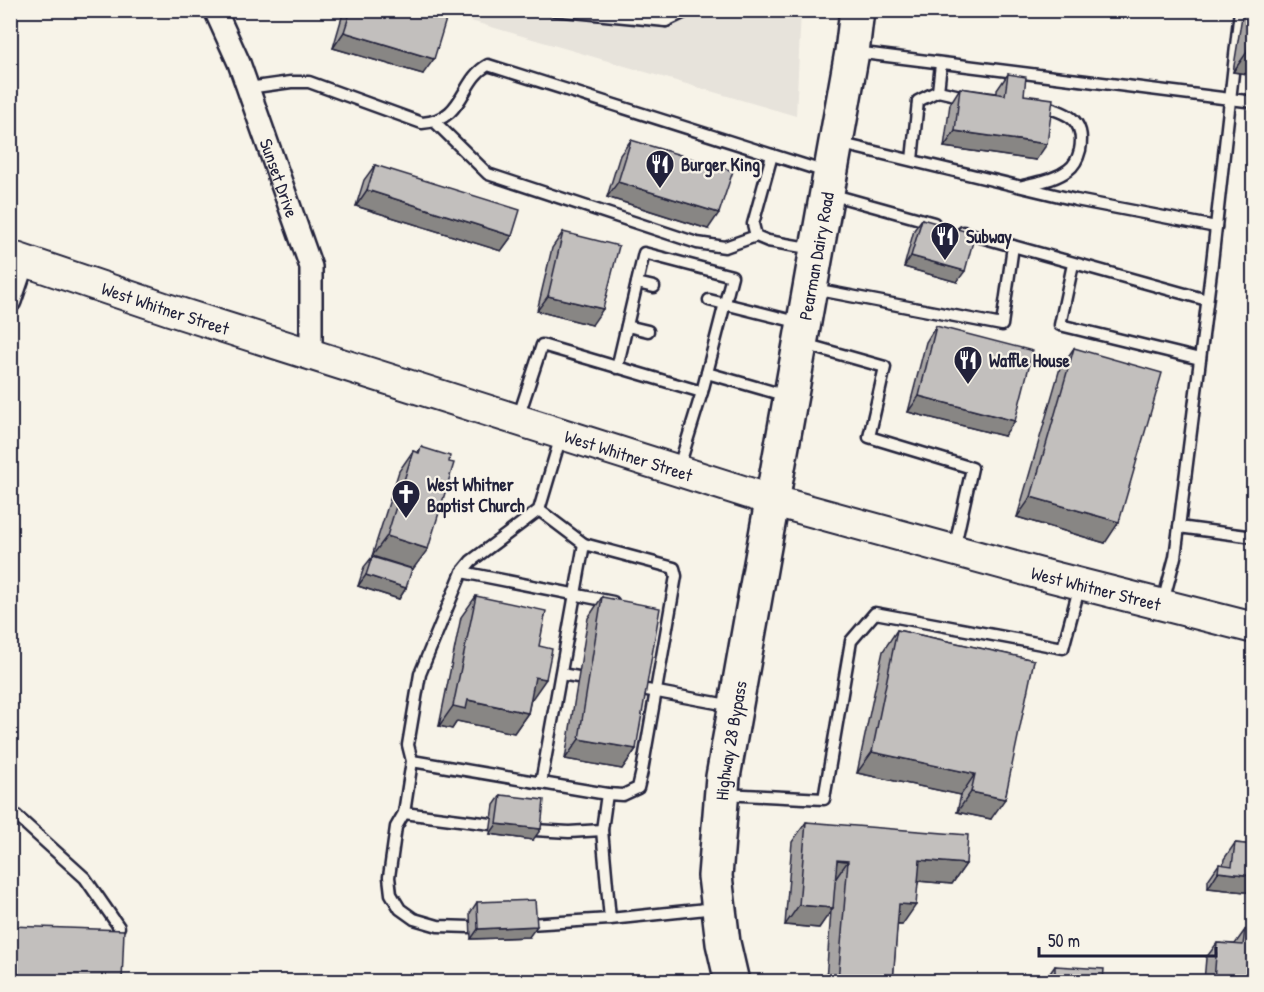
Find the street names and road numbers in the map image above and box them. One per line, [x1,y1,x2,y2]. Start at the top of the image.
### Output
street label: Sunset Drive [254,135,305,221]
street label: Pearman Dairy Road [792,190,839,322]
street label: West Whitner Street [98,275,233,341]
street label: West Whitner Street [562,423,697,487]
street label: West Whitner Street [1029,560,1164,617]
street label: Highway 28 Bypass [709,679,752,801]

